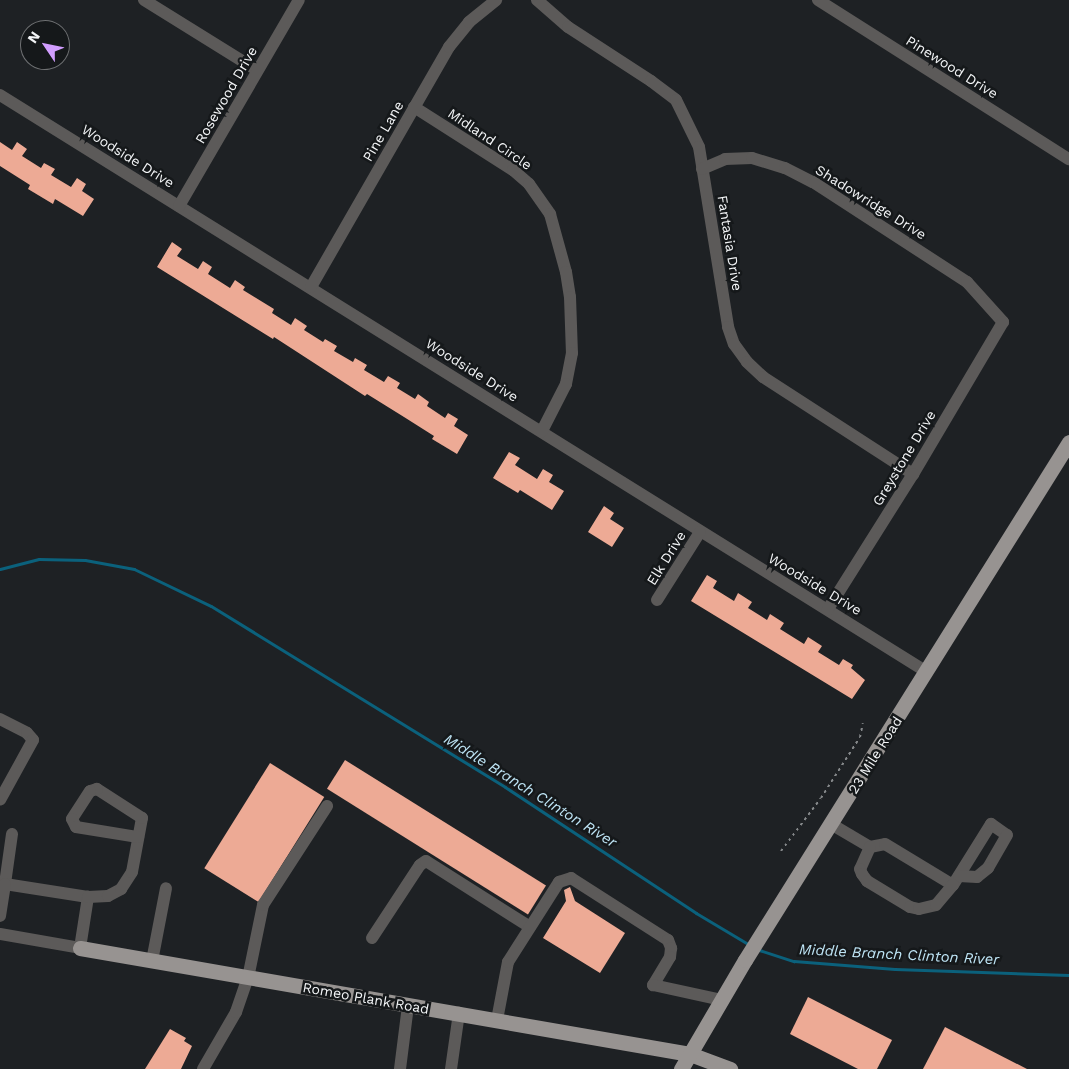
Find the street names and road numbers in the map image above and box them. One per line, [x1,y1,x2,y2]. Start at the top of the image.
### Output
street label: Pinewood Drive [903,32,1001,102]
street label: Rosewood Drive [191,43,261,147]
street label: Pine Lane [359,98,407,164]
street label: Midland Circle [445,105,535,173]
street label: Woodside Drive [79,121,177,191]
street label: Shadowridge Drive [812,161,930,243]
street label: Fantasia Drive [714,194,746,292]
street label: Woodside Drive [423,335,521,405]
street label: Greystone Drive [869,407,939,509]
street label: Elk Drive [643,528,689,588]
street label: Woodside Drive [765,549,865,619]
street label: 23 Mile Road [845,713,905,797]
street label: Romeo Plank Road [301,979,431,1017]

